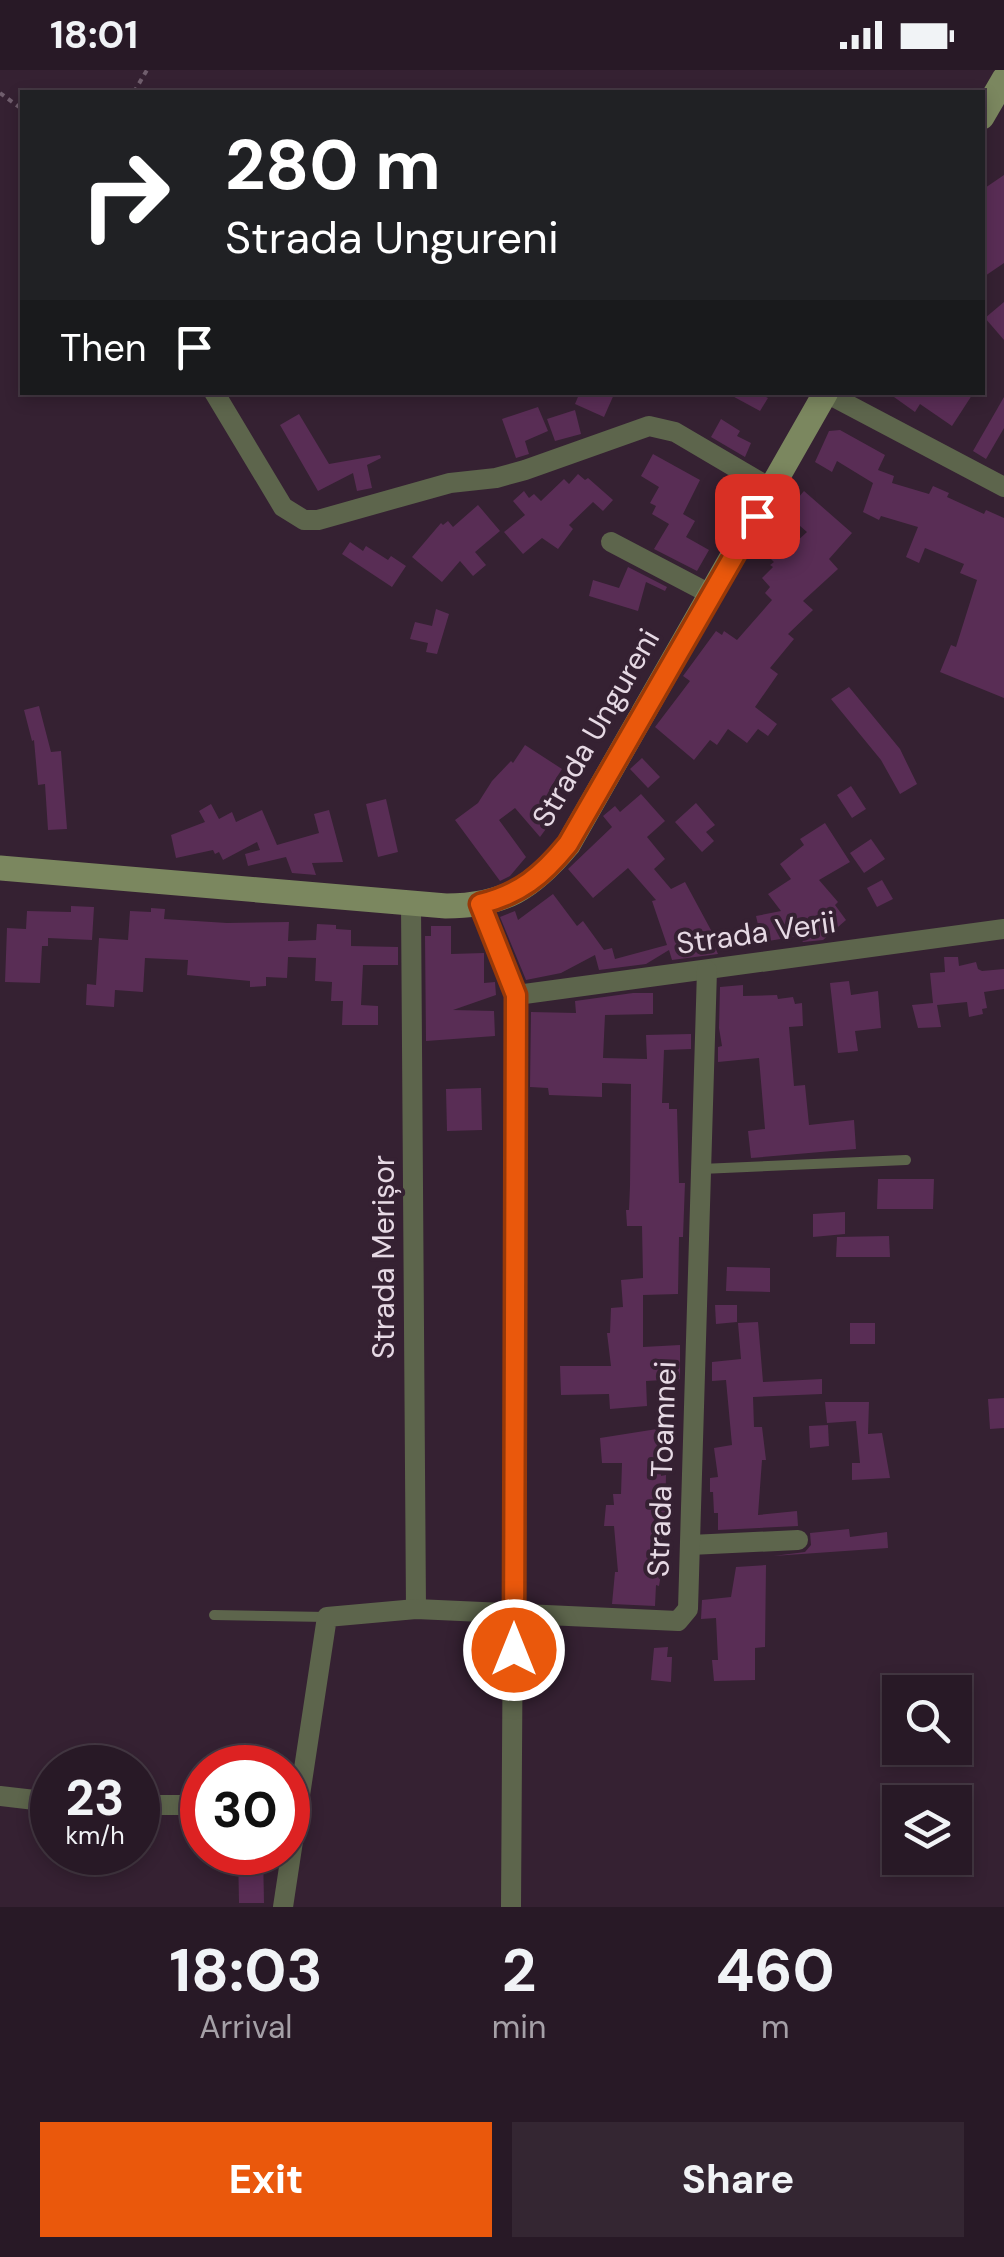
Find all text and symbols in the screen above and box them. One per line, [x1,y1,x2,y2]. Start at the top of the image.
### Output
text: 18:01 [50,10,138,60]
text: 280 m [225,120,441,211]
icon: right [60,130,190,260]
text: Strada Ungureni [225,208,559,267]
icon: arrive [167,320,222,375]
text: Then [60,323,147,373]
pin [715,474,800,559]
icon: arrive [730,489,785,544]
street label: Strada Ungureni [523,622,668,834]
street label: Strada Verii [674,902,838,963]
street label: Strada Merișor [364,1155,403,1359]
street label: Strada Toamnei [638,1360,685,1578]
position arrow [462,1598,566,1702]
map controls [882,1675,972,1875]
button: search [882,1675,972,1765]
speed limit sign: 30 [180,1745,310,1875]
text: 23 [66,1765,125,1831]
button: layers [882,1785,972,1875]
text: km/h [65,1819,125,1852]
text: 18:03 [169,1931,323,2010]
text: 2 [502,1931,536,2010]
text: 460 [716,1931,835,2010]
text: Arrival [199,2006,293,2048]
text: min [492,2006,546,2048]
text: m [761,2006,789,2048]
button: Exit [40,2122,492,2237]
button: Share [512,2122,964,2237]

